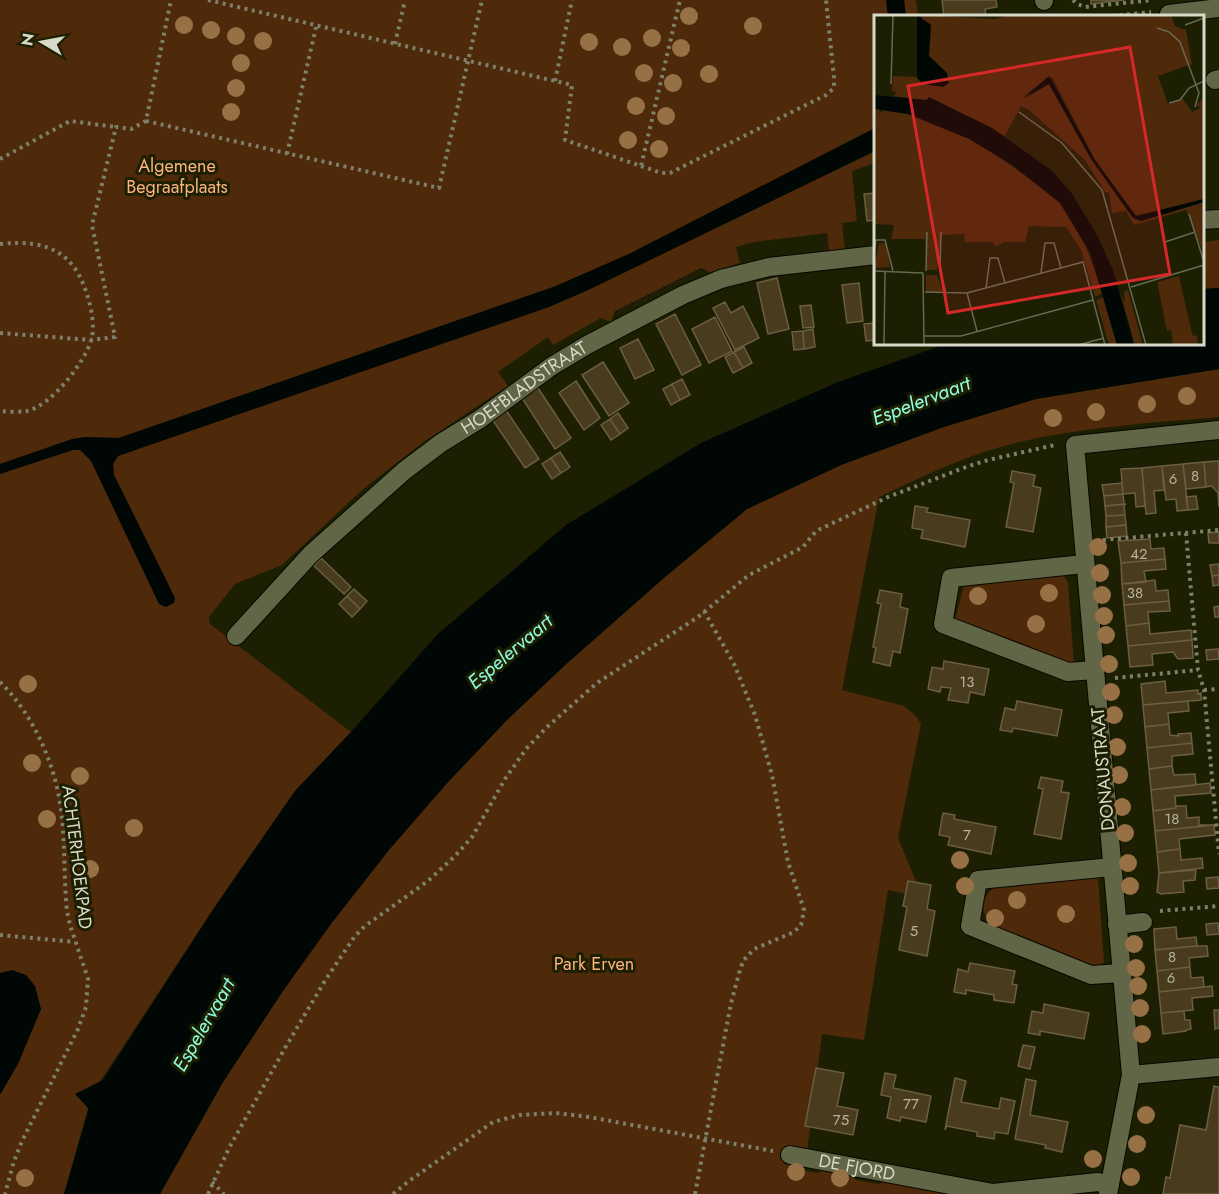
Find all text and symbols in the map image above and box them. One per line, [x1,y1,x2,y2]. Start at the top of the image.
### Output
north arrow [12,12,72,72]
inset map [874,15,1204,345]
text: N [15,31,40,48]
park label: Algemene Begraafplaats [126,153,228,200]
street label: HOEFBLADSTRAAT [456,335,593,441]
water label: Espelervaart [868,368,976,433]
house number: 8 [1191,465,1199,487]
house number: 6 [1169,468,1177,490]
house number: 42 [1130,543,1148,565]
house number: 38 [1127,582,1143,604]
water label: Espelervaart [461,607,560,696]
house number: 13 [960,671,974,693]
street label: DONAUSTRAAT [1085,706,1121,832]
street label: ACHTERHOEKPAD [55,784,99,930]
house number: 18 [1165,808,1179,830]
house number: 7 [963,824,971,846]
house number: 5 [910,920,918,942]
house number: 8 [1168,946,1176,968]
park label: Park Erven [554,951,634,977]
house number: 6 [1167,967,1175,989]
water label: Espelervaart [166,972,243,1077]
house number: 77 [903,1093,919,1115]
house number: 75 [833,1109,849,1131]
street label: DE FJORD [816,1148,897,1187]

